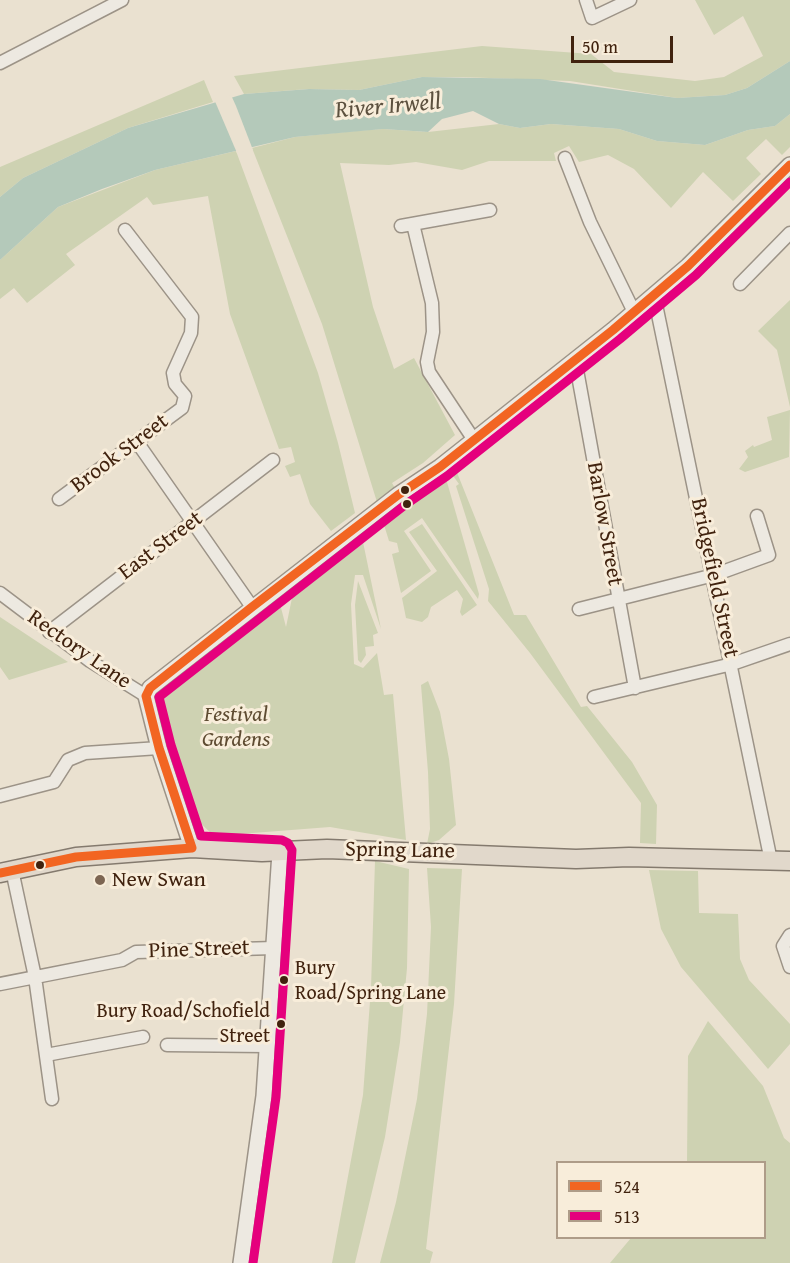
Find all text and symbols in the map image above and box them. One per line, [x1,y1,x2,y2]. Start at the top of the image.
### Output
scale bar [574,24,676,62]
text: 50 m [582,33,618,60]
water label: River Irwell [334,88,442,126]
street label: Brook Street [66,409,174,499]
street label: Barlow Street [580,460,628,588]
unlabelled marker [399,484,411,496]
street label: Bridgefield Street [684,496,744,660]
unlabelled marker [401,498,413,510]
street label: East Street [114,506,208,586]
street label: Rectory Lane [22,605,136,695]
park label: Festival Gardens [202,702,270,754]
street label: Spring Lane [345,837,455,865]
unlabelled marker [34,859,46,871]
place label: New Swan [112,867,206,893]
marker: New Swan [93,873,107,887]
street label: Pine Street [148,935,250,965]
place label: Bury Road/Spring Lane [295,957,446,1004]
marker: Bury Road/Spring Lane [278,974,290,986]
place label: Bury Road/Schofield Street [96,1000,270,1047]
marker: Bury Road/Schofield Street [275,1018,287,1030]
legend [556,1161,766,1239]
text: 524 [614,1173,640,1200]
text: 513 [614,1203,640,1230]

